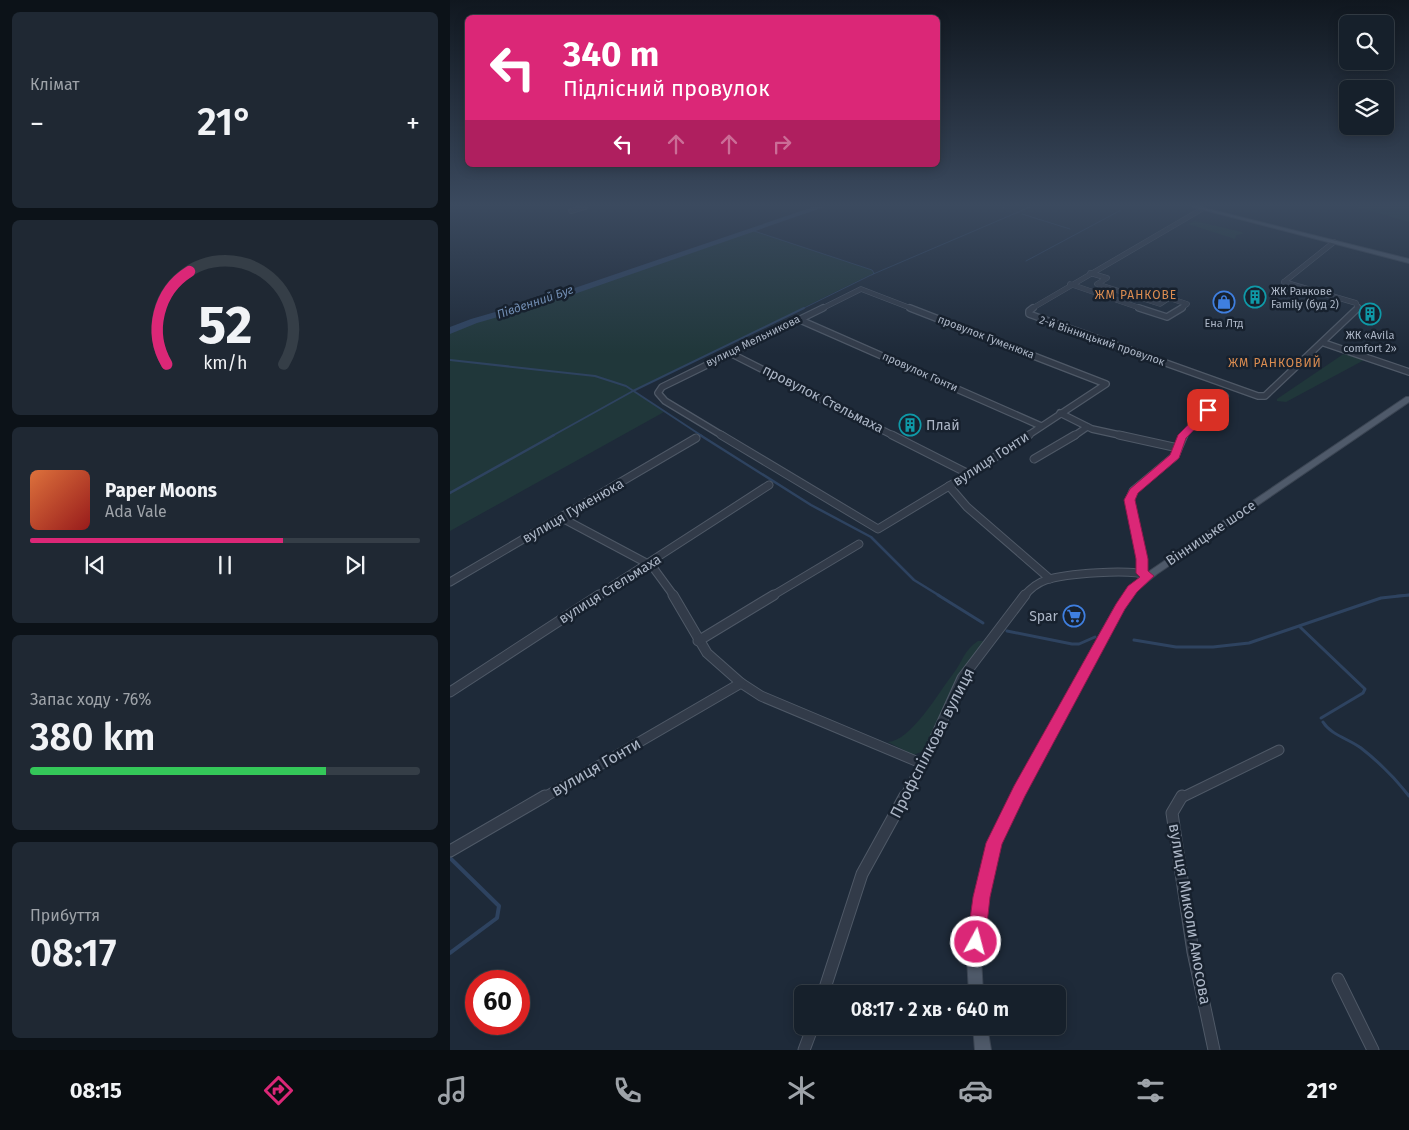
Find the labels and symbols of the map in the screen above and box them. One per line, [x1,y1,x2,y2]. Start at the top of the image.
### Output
water label: Південний Буг [495,282,576,322]
building icon: ЖК Ранкове Family (буд 2) [1243,285,1267,309]
place label: ЖК Ранкове Family (буд 2) [1271,285,1339,311]
district label: ЖМ РАНКОВЕ [1095,288,1177,302]
shop icon: Ена Лтд [1212,290,1236,314]
building icon: ЖК «Avila comfort 2» [1358,302,1382,326]
street label: вулиця Мельникова [704,312,802,370]
street label: провулок Гуменюка [936,313,1036,361]
street label: 2-й Вінницький провулок [1037,313,1167,369]
place label: Ена Лтд [1205,317,1244,330]
place label: ЖК «Avila comfort 2» [1343,329,1397,355]
street label: провулок Гонти [880,350,960,394]
district label: ЖМ РАНКОВИЙ [1228,355,1322,370]
street label: провулок Стельмаха [760,361,886,437]
pin [1187,389,1229,431]
building icon: Плай [898,413,922,437]
place label: Плай [926,417,960,434]
street label: вулиця Гонти [950,428,1032,490]
street label: вулиця Гуменюка [519,475,627,547]
street label: Вінницьке шосе [1163,497,1259,569]
street label: вулиця Стельмаха [556,551,664,627]
supermarket icon: Spar [1062,604,1086,628]
place label: Spar [1029,608,1059,625]
street label: Профспілкова вулиця [886,665,978,821]
street label: вулиця Гонти [548,734,644,800]
street label: вулиця Миколи Амосова [1165,822,1215,1006]
position arrow [949,915,1001,967]
speed limit sign: 60 [465,970,530,1035]

